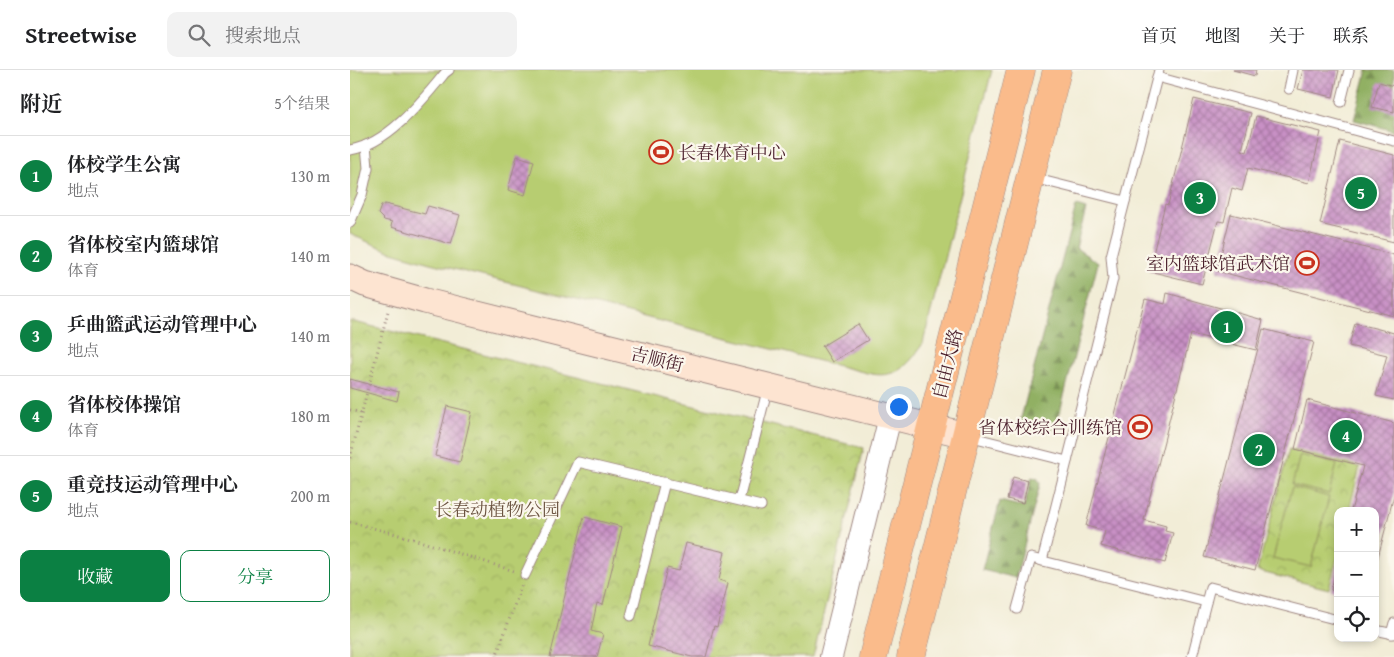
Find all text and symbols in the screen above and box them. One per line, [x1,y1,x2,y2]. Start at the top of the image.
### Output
search box [167,12,517,57]
text: Streetwise [25,17,137,52]
icon: search [185,21,213,49]
text: 搜索地点 [225,21,301,49]
text: 首页 [1141,22,1177,49]
text: 地图 [1205,22,1241,49]
text: 关于 [1269,22,1305,49]
text: 联系 [1333,22,1369,49]
text: 附近 [20,88,62,119]
text: 5个结果 [274,91,330,115]
sports icon: 长春体育中心 [648,139,674,165]
place label: 长春体育中心 [678,139,786,166]
text: 体校学生公寓 [67,150,181,178]
text: 1 [32,164,40,188]
text: 130 m [290,164,330,188]
pin: 5 [1345,174,1377,212]
text: 地点 [67,178,99,202]
pin: 3 [1184,179,1216,217]
text: 省体校室内篮球馆 [67,230,219,258]
text: 2 [32,244,40,268]
text: 140 m [290,244,330,268]
place label: 室内篮球馆武术馆 [1146,250,1290,277]
sports icon: 室内篮球馆武术馆 [1294,250,1320,276]
text: 体育 [67,258,99,282]
pin: 1 [1211,308,1243,346]
text: 乒曲篮武运动管理中心 [67,310,257,338]
text: 3 [32,324,40,348]
text: 140 m [290,324,330,348]
street label: 自由大路 [925,326,969,402]
text: 地点 [67,338,99,362]
street label: 吉顺街 [628,339,686,379]
text: 省体校体操馆 [67,390,181,418]
your location [886,394,912,420]
text: 4 [32,404,40,428]
text: 180 m [290,404,330,428]
place label: 省体校综合训练馆 [978,414,1122,441]
sports icon: 省体校综合训练馆 [1127,414,1153,440]
pin: 4 [1330,417,1362,455]
text: 体育 [67,418,99,442]
pin: 2 [1243,431,1275,469]
text: 重竞技运动管理中心 [67,470,238,498]
text: 5 [32,484,40,508]
text: 200 m [290,484,330,508]
park label: 长春动植物公园 [434,496,560,523]
text: 地点 [67,498,99,522]
map controls [1334,507,1379,642]
button: + [1334,507,1379,552]
button: 收藏 [20,550,170,602]
button: 分享 [180,550,330,602]
button: − [1334,552,1379,597]
button: locate [1334,597,1379,642]

